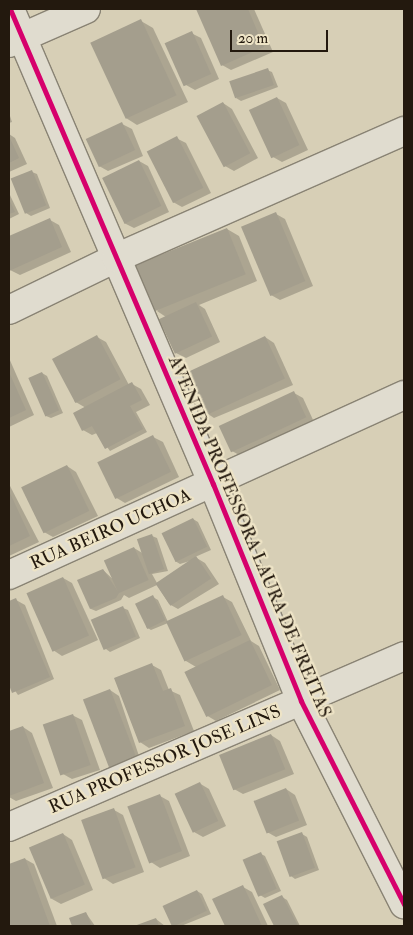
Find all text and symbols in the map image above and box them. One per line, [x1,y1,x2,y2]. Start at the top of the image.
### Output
scale bar [233,20,330,52]
text: 20 m [238,29,268,48]
street label: AVENIDA PROFESSORA LAURA DE FREITAS [163,353,335,721]
street label: RUA BEIRO UCHOA [27,485,195,575]
street label: RUA PROFESSOR JOSE LINS [46,701,284,819]

